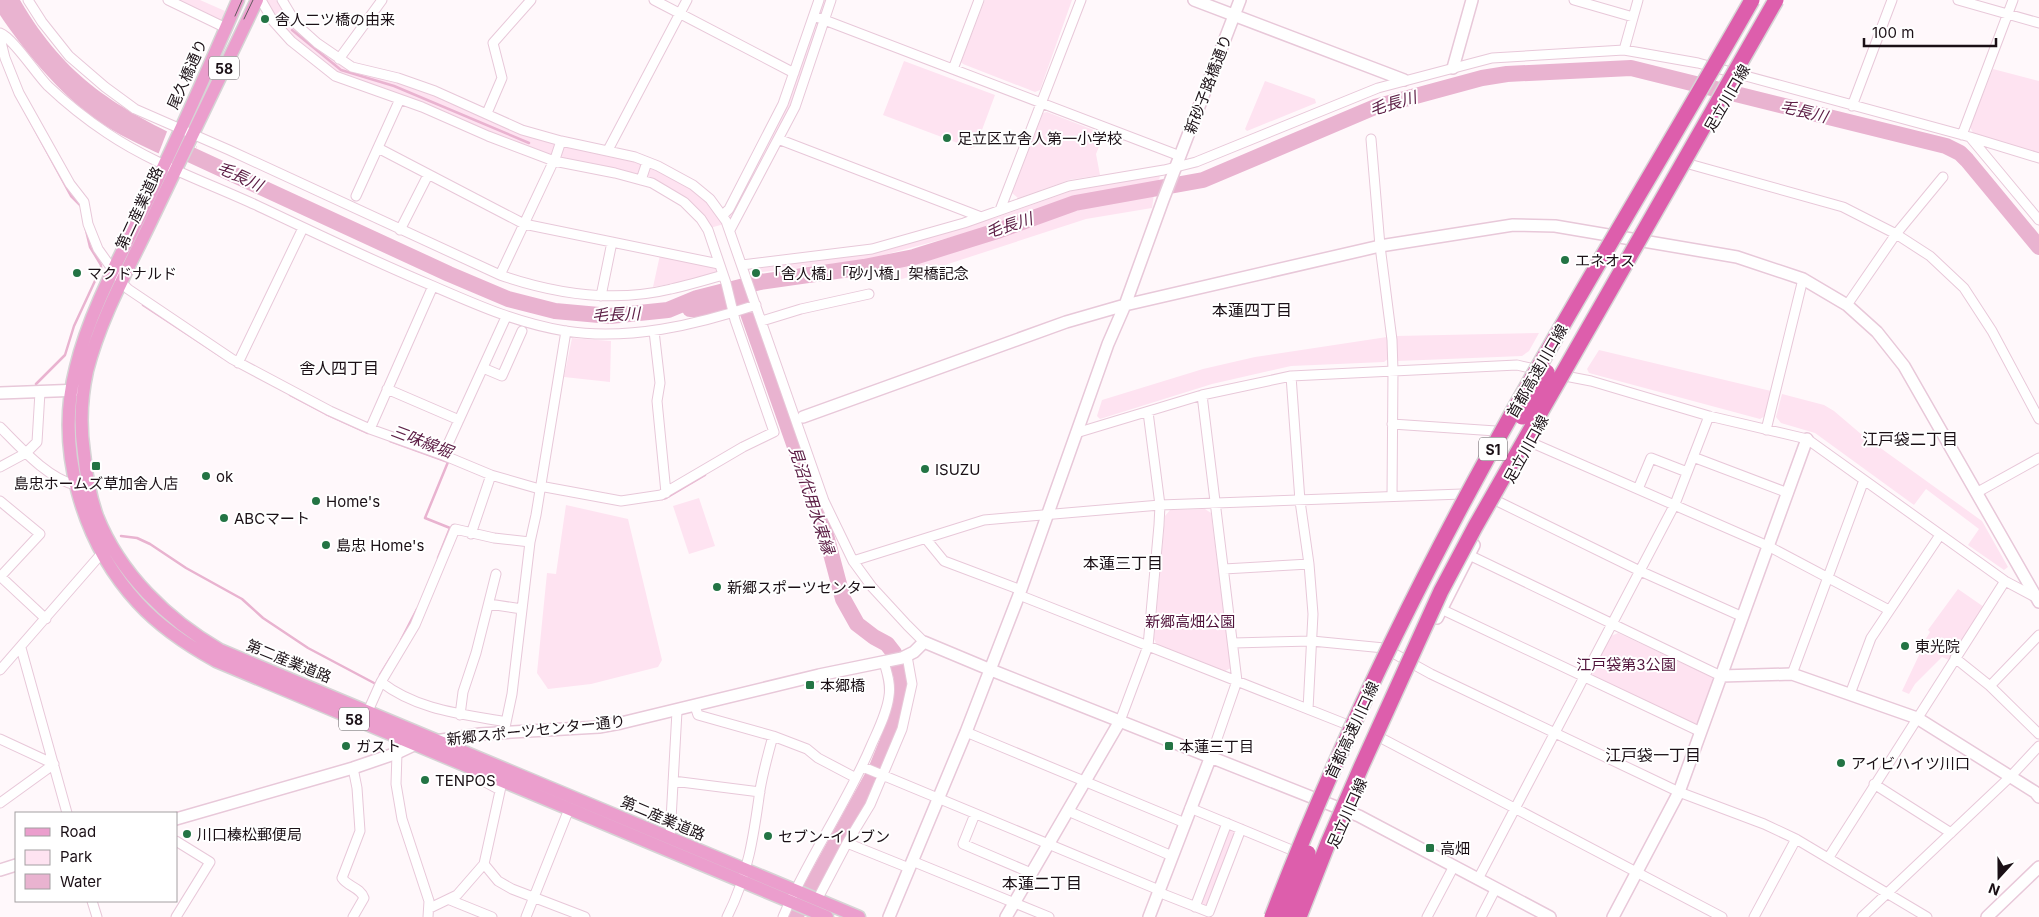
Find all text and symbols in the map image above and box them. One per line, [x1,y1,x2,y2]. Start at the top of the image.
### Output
place label: 舎人二ツ橋の由来 [275,10,395,29]
marker: 舎人二ツ橋の由来 [259,13,271,25]
scale bar [1864,15,1996,47]
text: 100 m [1872,23,1914,42]
street label: 新砂子路橋通り [1180,32,1236,136]
street label: 尾久橋通り [163,36,211,112]
road number: 58 [209,56,239,80]
street label: 足立川口線 [1700,61,1754,135]
water label: 毛長川 [1367,86,1421,119]
water label: 毛長川 [1778,95,1832,127]
place label: 足立区立舎人第一小学校 [957,129,1122,148]
marker: 足立区立舎人第一小学校 [941,132,953,144]
water label: 毛長川 [214,157,268,196]
street label: 第二産業道路 [111,163,167,253]
water label: 毛長川 [983,207,1037,242]
place label: エネオス [1575,251,1635,270]
marker: エネオス [1559,254,1571,266]
place label: マクドナルド [87,264,177,283]
place label: 「舎人橋」「砂小橋」架橋記念 [766,264,969,283]
marker: マクドナルド [71,267,83,279]
marker: 「舎人橋」「砂小橋」架橋記念 [750,267,762,279]
district label: 本蓮四丁目 [1212,300,1292,320]
water label: 毛長川 [592,303,642,325]
street label: 首都高速川口線 [1503,321,1571,421]
district label: 舎人四丁目 [299,358,379,378]
street label: 足立川口線 [1500,412,1552,486]
water label: 三味線堀 [389,420,458,463]
district label: 江戸袋二丁目 [1862,429,1958,449]
road number: S1 [1479,438,1507,460]
water label: 見沼代用水東縁 [785,444,839,558]
marker: 島忠ホームズ草加舎人店 [90,460,102,472]
place label: ISUZU [935,460,980,479]
marker: ISUZU [919,463,931,475]
place label: ok [216,467,234,486]
marker: ok [200,470,212,482]
place label: 島忠ホームズ草加舎人店 [14,474,178,493]
place label: Home's [326,492,380,511]
marker: Home's [310,495,322,507]
place label: ABCマート [234,509,310,528]
marker: ABCマート [218,512,230,524]
place label: 島忠 Home's [336,536,425,555]
marker: 島忠 Home's [320,539,332,551]
district label: 本蓮三丁目 [1083,553,1163,573]
place label: 新郷スポーツセンター [727,578,877,597]
marker: 新郷スポーツセンター [711,581,723,593]
park label: 新郷高畑公園 [1145,612,1235,631]
street label: 第二産業道路 [244,635,334,687]
place label: 東光院 [1915,637,1960,656]
marker: 東光院 [1899,640,1911,652]
park label: 江戸袋第3公園 [1576,655,1676,674]
place label: 本郷橋 [820,676,865,695]
street label: 首都高速川口線 [1321,678,1383,782]
marker: 本郷橋 [804,679,816,691]
road number: 58 [339,708,369,731]
street label: 新郷スポーツセンター通り [446,711,626,749]
place label: ガスト [356,737,401,756]
place label: 本蓮三丁目 [1179,737,1254,756]
marker: ガスト [340,740,352,752]
marker: 本蓮三丁目 [1163,740,1175,752]
district label: 江戸袋一丁目 [1605,745,1701,765]
place label: アイビハイツ川口 [1851,754,1970,773]
marker: アイビハイツ川口 [1835,757,1847,769]
place label: TENPOS [435,771,496,790]
marker: TENPOS [419,774,431,786]
street label: 足立川口線 [1323,775,1371,851]
street label: 第二産業道路 [618,792,708,844]
legend [15,812,178,902]
text: Road [60,822,96,841]
place label: 川口榛松郵便局 [197,825,302,844]
place label: セブン-イレブン [778,827,890,846]
marker: 川口榛松郵便局 [181,828,193,840]
marker: セブン-イレブン [762,830,774,842]
place label: 高畑 [1440,839,1470,858]
marker: 高畑 [1424,842,1436,854]
text: Park [60,847,93,866]
north arrow [1974,852,2024,902]
text: Water [60,872,102,891]
district label: 本蓮二丁目 [1002,873,1082,893]
text: N [1986,880,2002,899]

